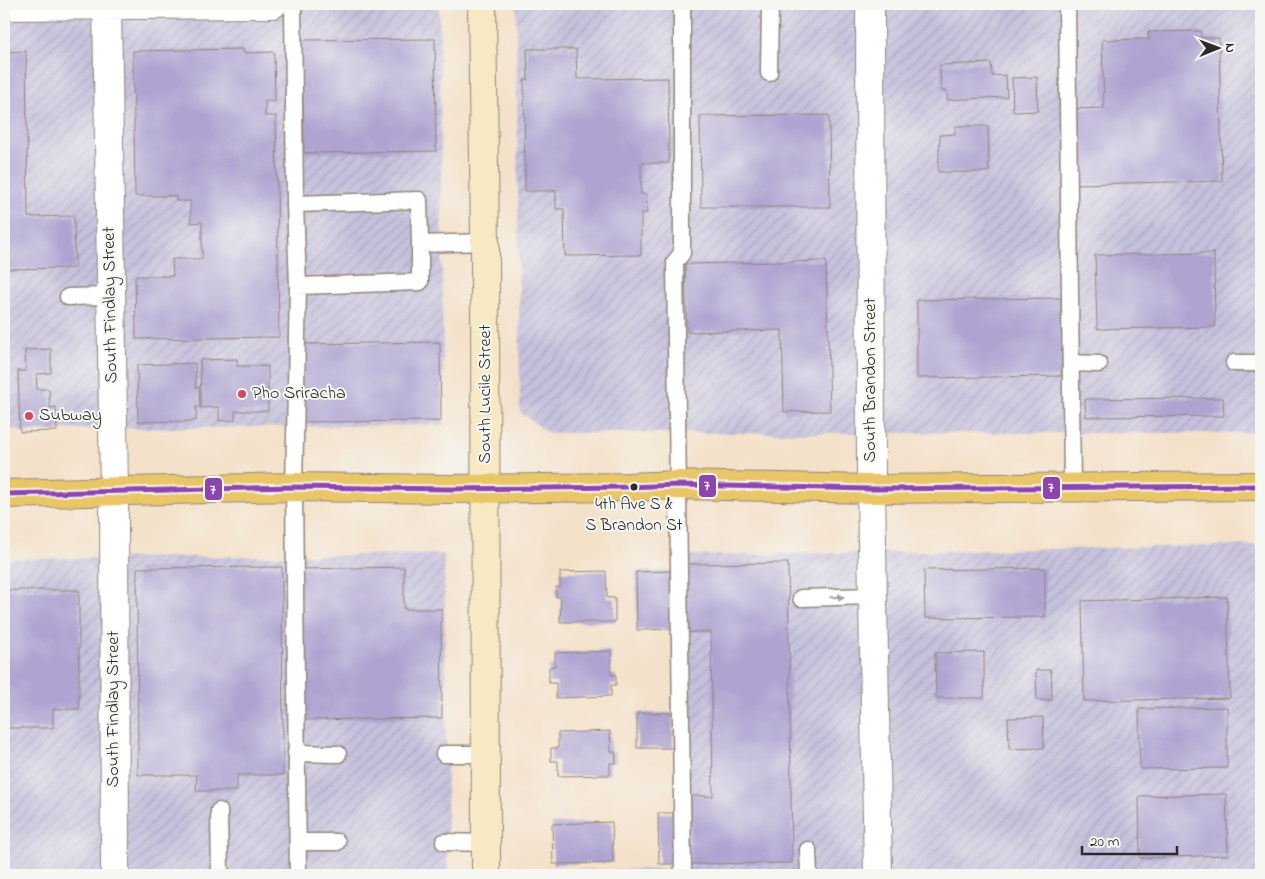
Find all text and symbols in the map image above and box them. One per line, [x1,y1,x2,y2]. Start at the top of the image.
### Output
north arrow [1192,22,1242,72]
text: N [1219,43,1240,53]
street label: South Findlay Street [97,226,125,384]
street label: South Brandon Street [858,298,884,462]
street label: South Lucile Street [473,324,499,464]
place label: Pho Sriracha [252,381,346,407]
marker: Pho Sriracha [236,388,248,400]
place label: Subway [39,403,102,429]
marker: Subway [23,410,35,422]
line badge: 7 [698,474,717,498]
text: 7 [704,476,710,497]
line badge: 7 [1042,476,1061,500]
line badge: 7 [204,477,223,501]
text: 7 [1048,478,1054,499]
text: 7 [210,480,216,501]
marker: 4th Ave S & S Brandon St [629,482,639,492]
place label: 4th Ave S & S Brandon St [585,492,683,538]
one-way arrow [829,593,845,601]
street label: South Findlay Street [101,631,127,787]
scale bar [1082,824,1178,856]
text: 20 m [1090,831,1120,853]

